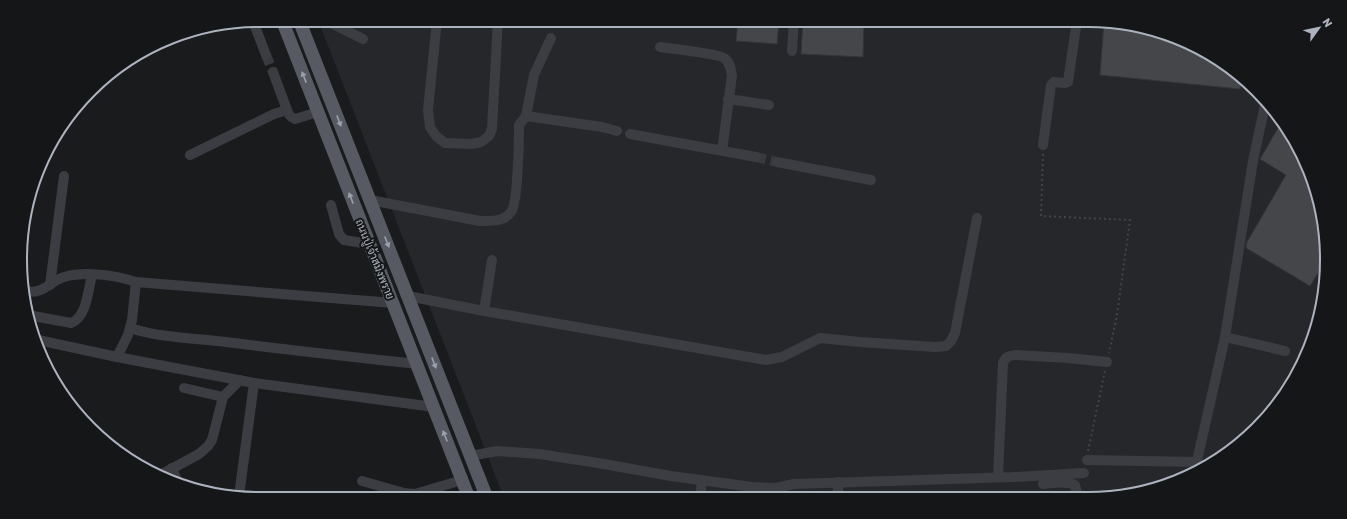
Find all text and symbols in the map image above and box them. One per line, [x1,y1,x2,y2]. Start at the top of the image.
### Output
north arrow [1299,8,1339,48]
text: N [1319,16,1335,30]
one-way arrow [301,70,307,82]
one-way arrow [337,116,343,128]
one-way arrow [348,191,354,203]
street label: ถนนปู่เจ้าสมิงพราย [352,217,398,302]
one-way arrow [384,237,390,248]
one-way arrow [432,358,438,370]
one-way arrow [442,430,448,442]

